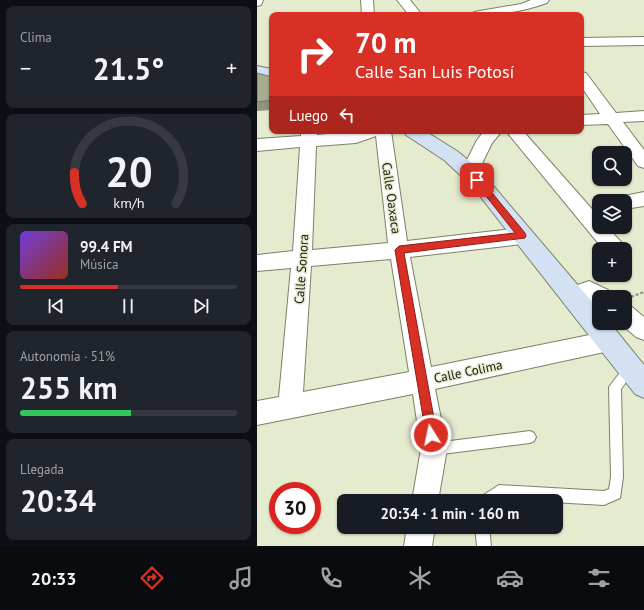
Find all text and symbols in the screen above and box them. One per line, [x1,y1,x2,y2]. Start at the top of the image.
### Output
text: 70 m [355,24,416,61]
icon: right [289,28,341,80]
text: Clima [20,29,52,46]
text: 21.5° [93,49,164,88]
text: − [20,54,31,82]
text: + [226,54,237,82]
text: Calle San Luis Potosí [355,60,514,83]
icon: left [336,104,358,126]
text: Luego [289,106,328,125]
text: 20 [105,144,152,197]
map controls [592,146,632,330]
button: search [592,146,632,186]
street label: Calle Oaxaca [378,161,405,235]
pin [460,163,494,197]
icon: arrive [466,169,488,191]
text: km/h [113,192,144,211]
button: layers [592,194,632,234]
street label: Calle Sonora [291,233,312,305]
text: 99.4 FM [80,237,133,256]
button: + [592,242,632,282]
text: Música [80,256,119,273]
button: − [592,290,632,330]
icon: previous [45,295,67,317]
icon: pause [117,295,139,317]
icon: next [190,295,212,317]
text: Autonomía · 51% [20,348,115,365]
street label: Calle Colima [432,356,504,387]
text: 255 km [20,368,118,407]
position arrow [410,414,452,456]
text: Llegada [20,461,64,478]
text: 20:34 [20,481,96,520]
speed limit sign: 30 [269,482,321,534]
text: 20:34 · 1 min · 160 m [381,504,519,523]
icon: directions [138,564,166,592]
icon: music [227,564,255,592]
icon: phone [317,564,345,592]
icon: climate [406,564,434,592]
icon: car [496,564,524,592]
icon: filters [585,564,613,592]
text: 20:33 [31,567,76,590]

